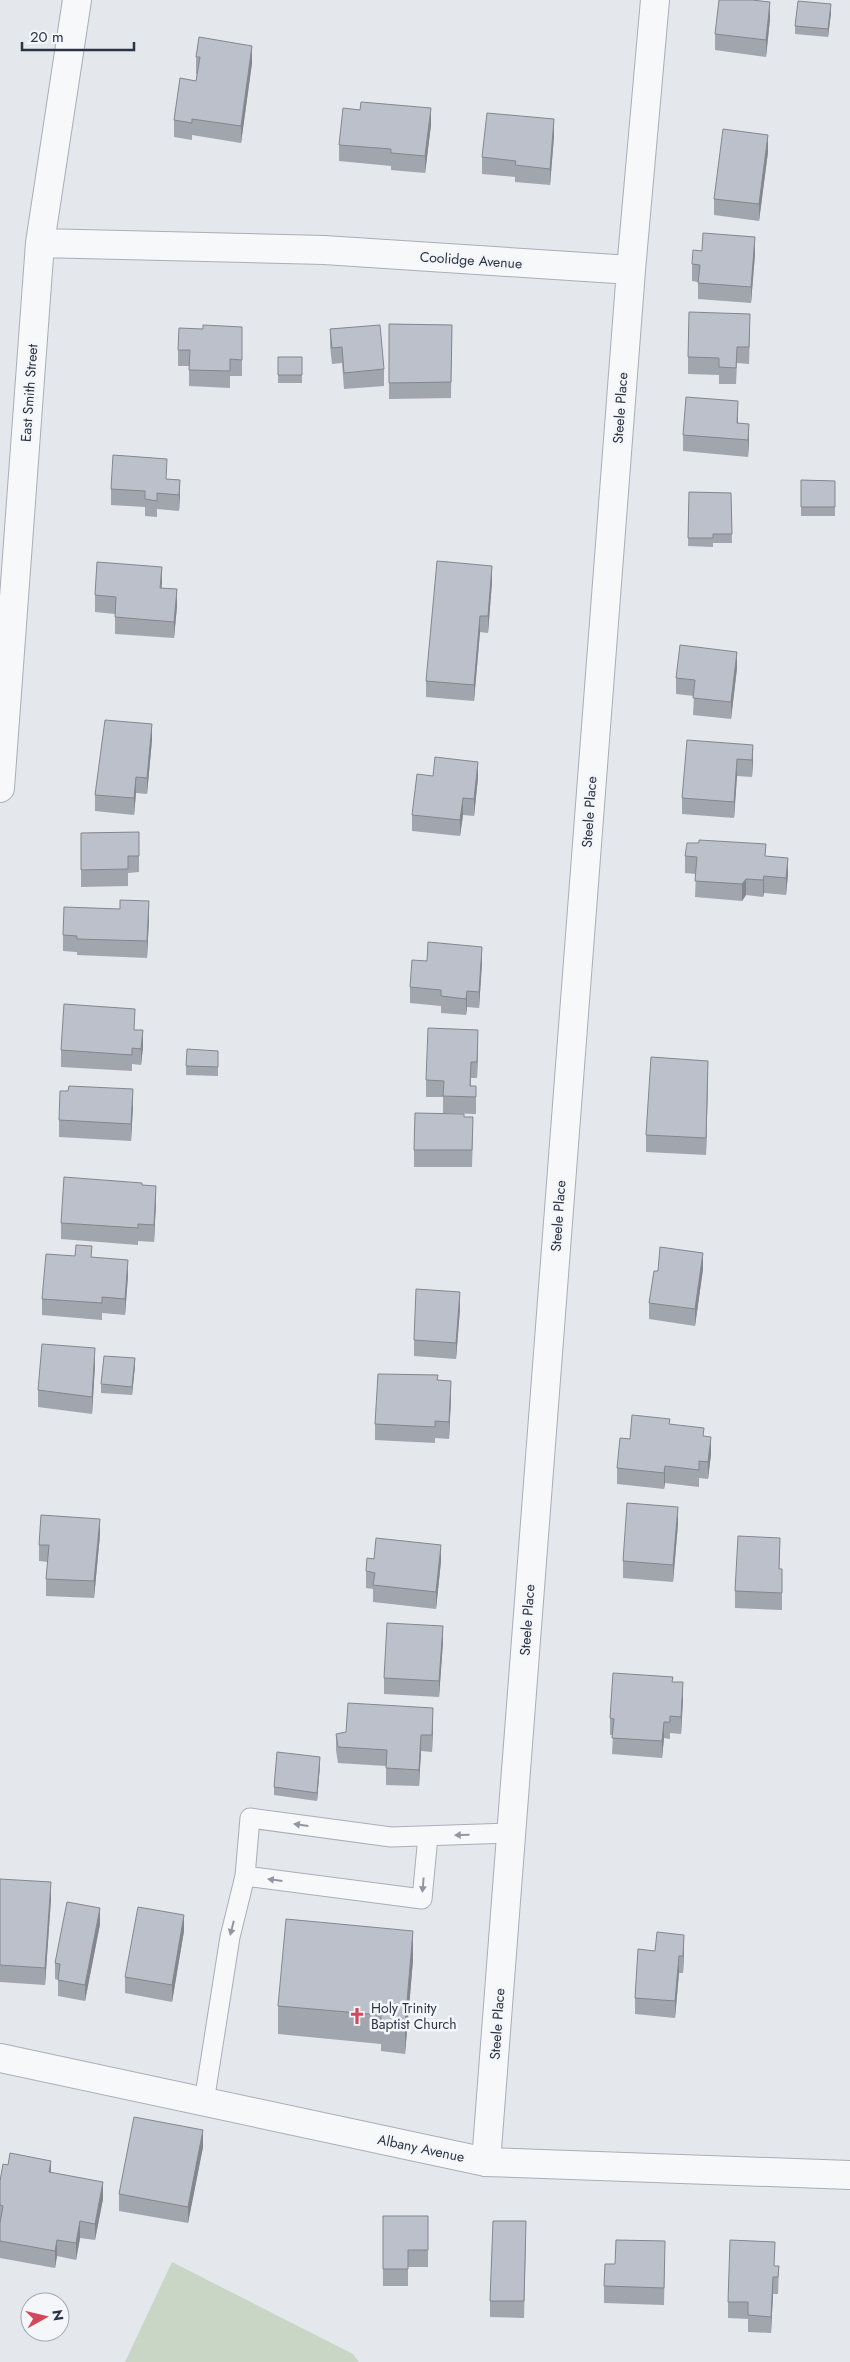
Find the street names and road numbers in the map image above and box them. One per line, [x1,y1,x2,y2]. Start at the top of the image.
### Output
street label: Coolidge Avenue [419,246,523,274]
street label: East Smith Street [16,343,42,443]
street label: Steele Place [608,372,632,444]
street label: Steele Place [577,776,601,848]
street label: Steele Place [546,1180,570,1252]
street label: Steele Place [515,1584,539,1656]
street label: Steele Place [485,1988,509,2060]
street label: Albany Avenue [376,2129,466,2167]

